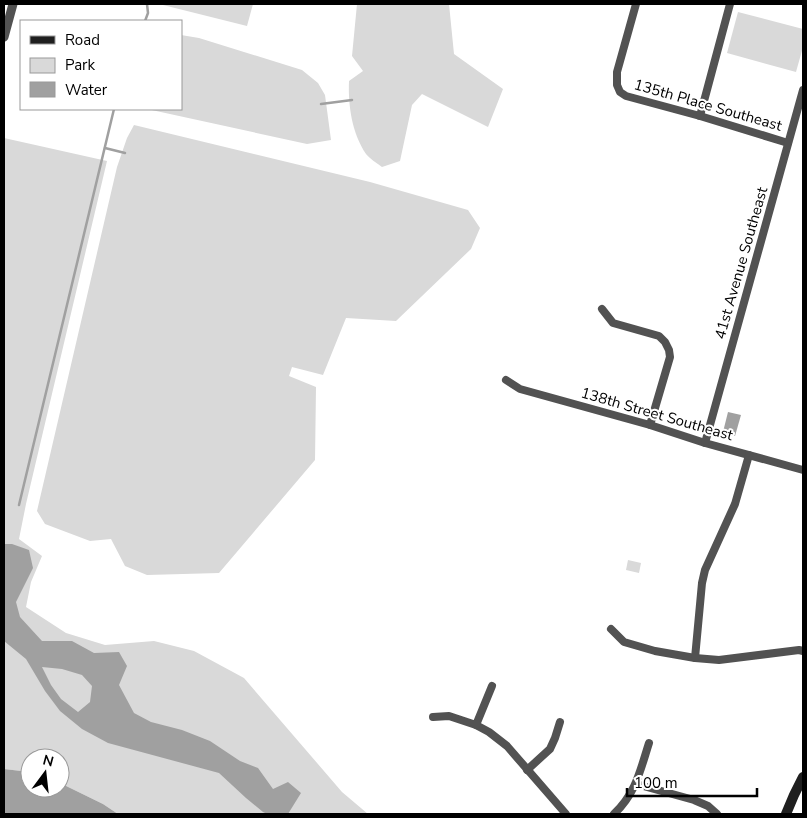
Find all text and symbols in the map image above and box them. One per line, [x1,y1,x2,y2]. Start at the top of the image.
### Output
legend [20,20,182,110]
text: Road [65,30,100,50]
text: Park [65,55,95,75]
street label: 135th Place Southeast [632,74,785,136]
text: Water [65,80,108,100]
street label: 41st Avenue Southeast [710,184,772,341]
street label: 138th Street Southeast [579,383,736,446]
north arrow [20,748,70,798]
text: N [41,750,56,771]
scale bar [627,766,757,798]
text: 100 m [634,773,678,793]

